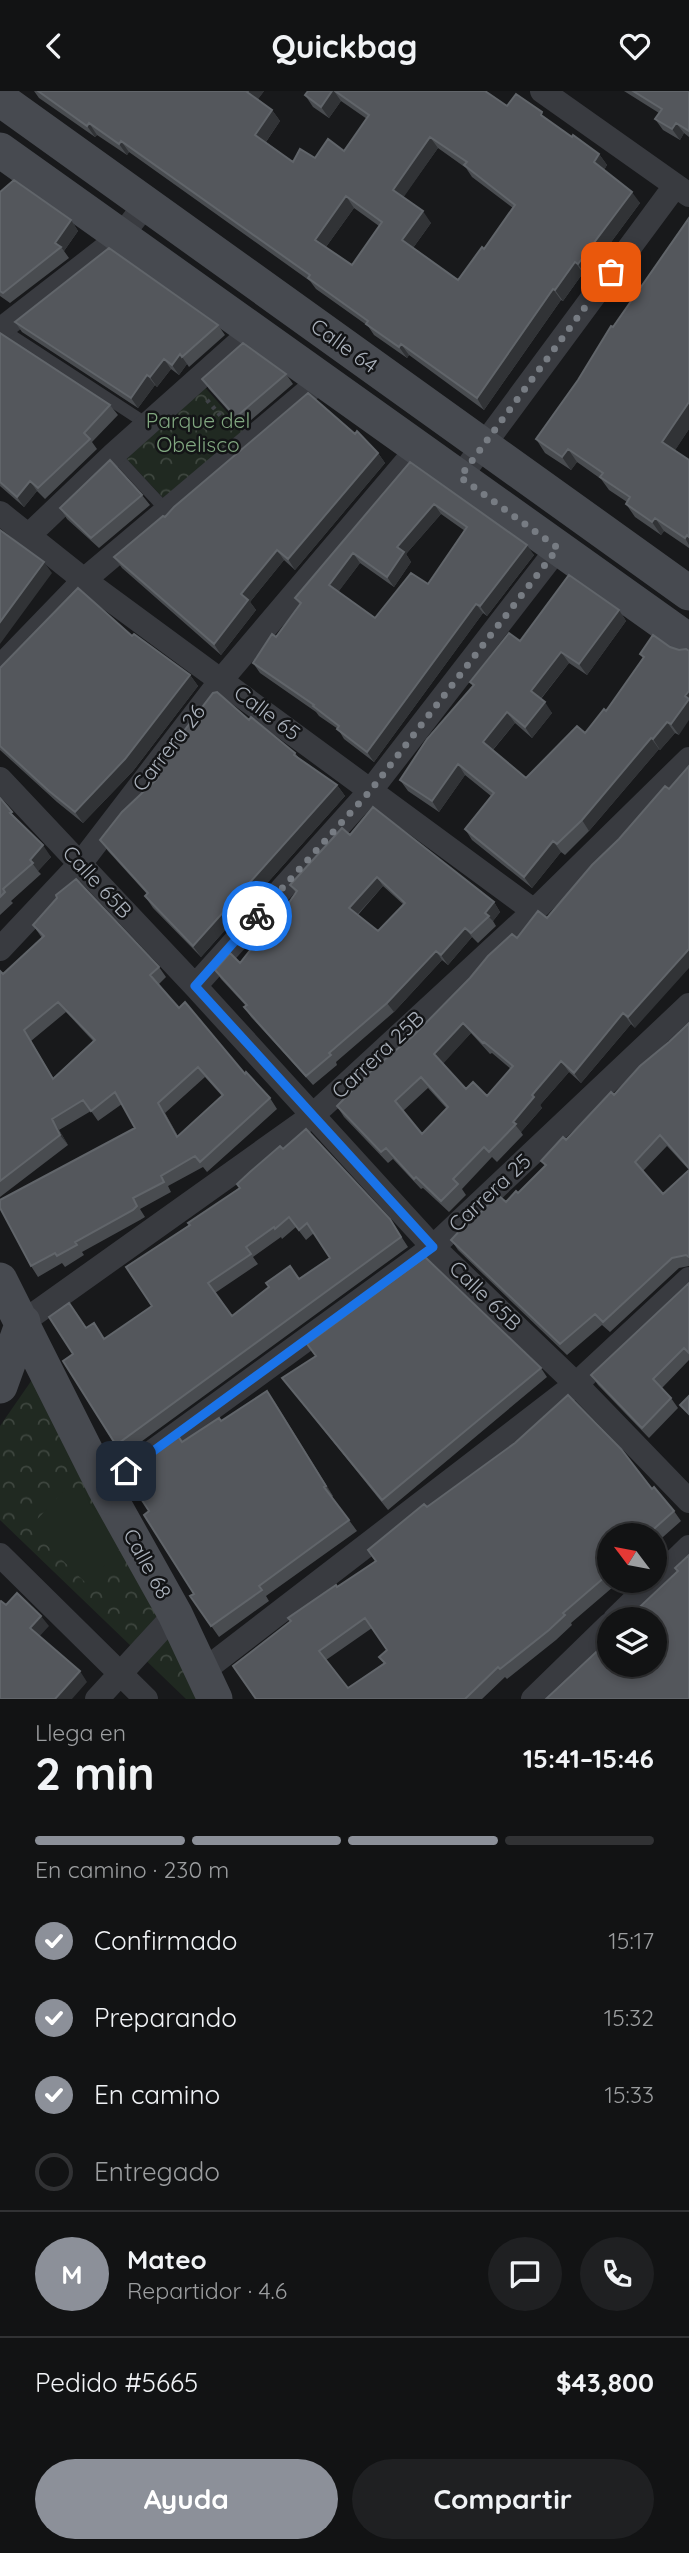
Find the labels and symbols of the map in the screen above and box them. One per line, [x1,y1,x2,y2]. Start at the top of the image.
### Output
pin [581,242,641,302]
street label: Calle 64 [306,312,383,378]
park label: Parque del Obelisco [146,407,250,457]
street label: Calle 65 [229,679,306,746]
street label: Carrera 26 [126,699,210,796]
street label: Calle 65B [58,840,138,923]
courier [222,881,292,951]
street label: Carrera 25B [326,1005,429,1104]
street label: Carrera 25 [443,1148,536,1237]
street label: Calle 65B [444,1255,527,1336]
pin [96,1441,156,1501]
north arrow [597,1523,667,1593]
street label: Calle 68 [118,1524,178,1603]

